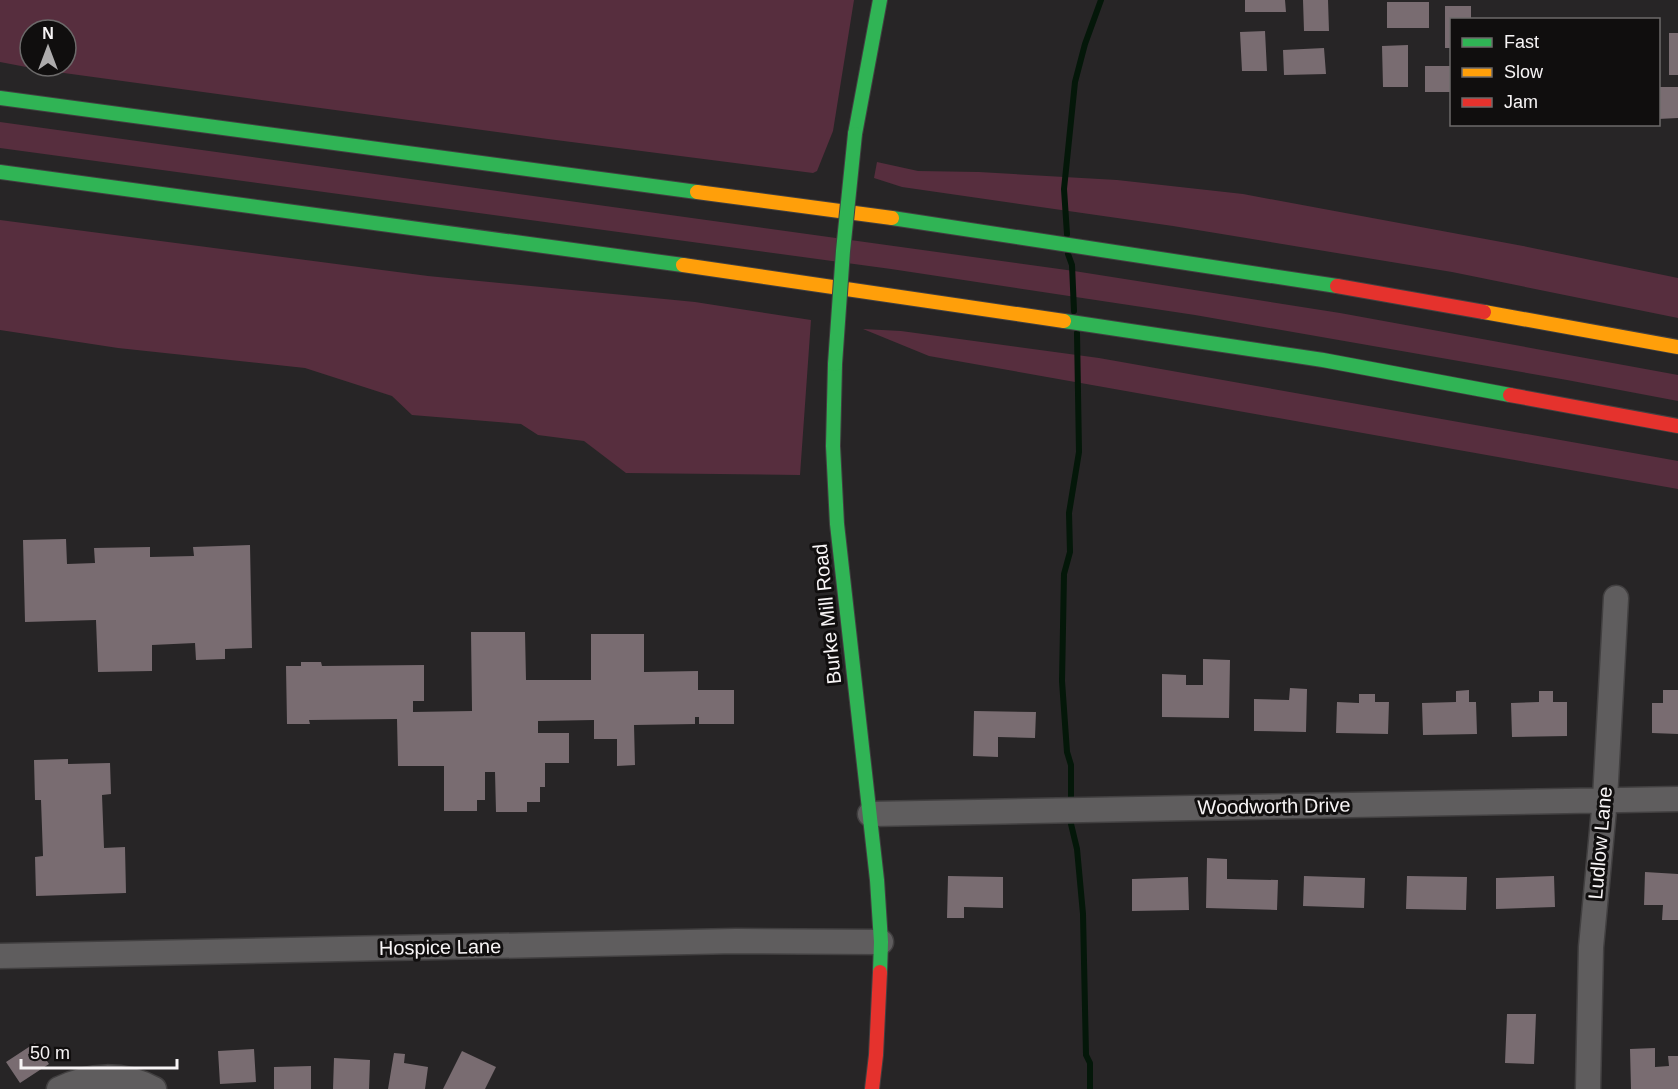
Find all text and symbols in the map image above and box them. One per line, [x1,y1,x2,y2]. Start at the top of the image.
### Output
north arrow [18,18,78,78]
legend [1450,18,1660,126]
text: N [42,25,54,42]
text: Fast [1504,32,1539,52]
text: Slow [1504,62,1544,82]
text: Jam [1504,92,1538,112]
street label: Burke Mill Road [809,543,845,685]
street label: Ludlow Lane [1584,786,1616,900]
street label: Woodworth Drive [1197,794,1351,818]
street label: Hospice Lane [379,935,501,959]
scale bar [21,1032,177,1070]
text: 50 m [30,1043,70,1063]

